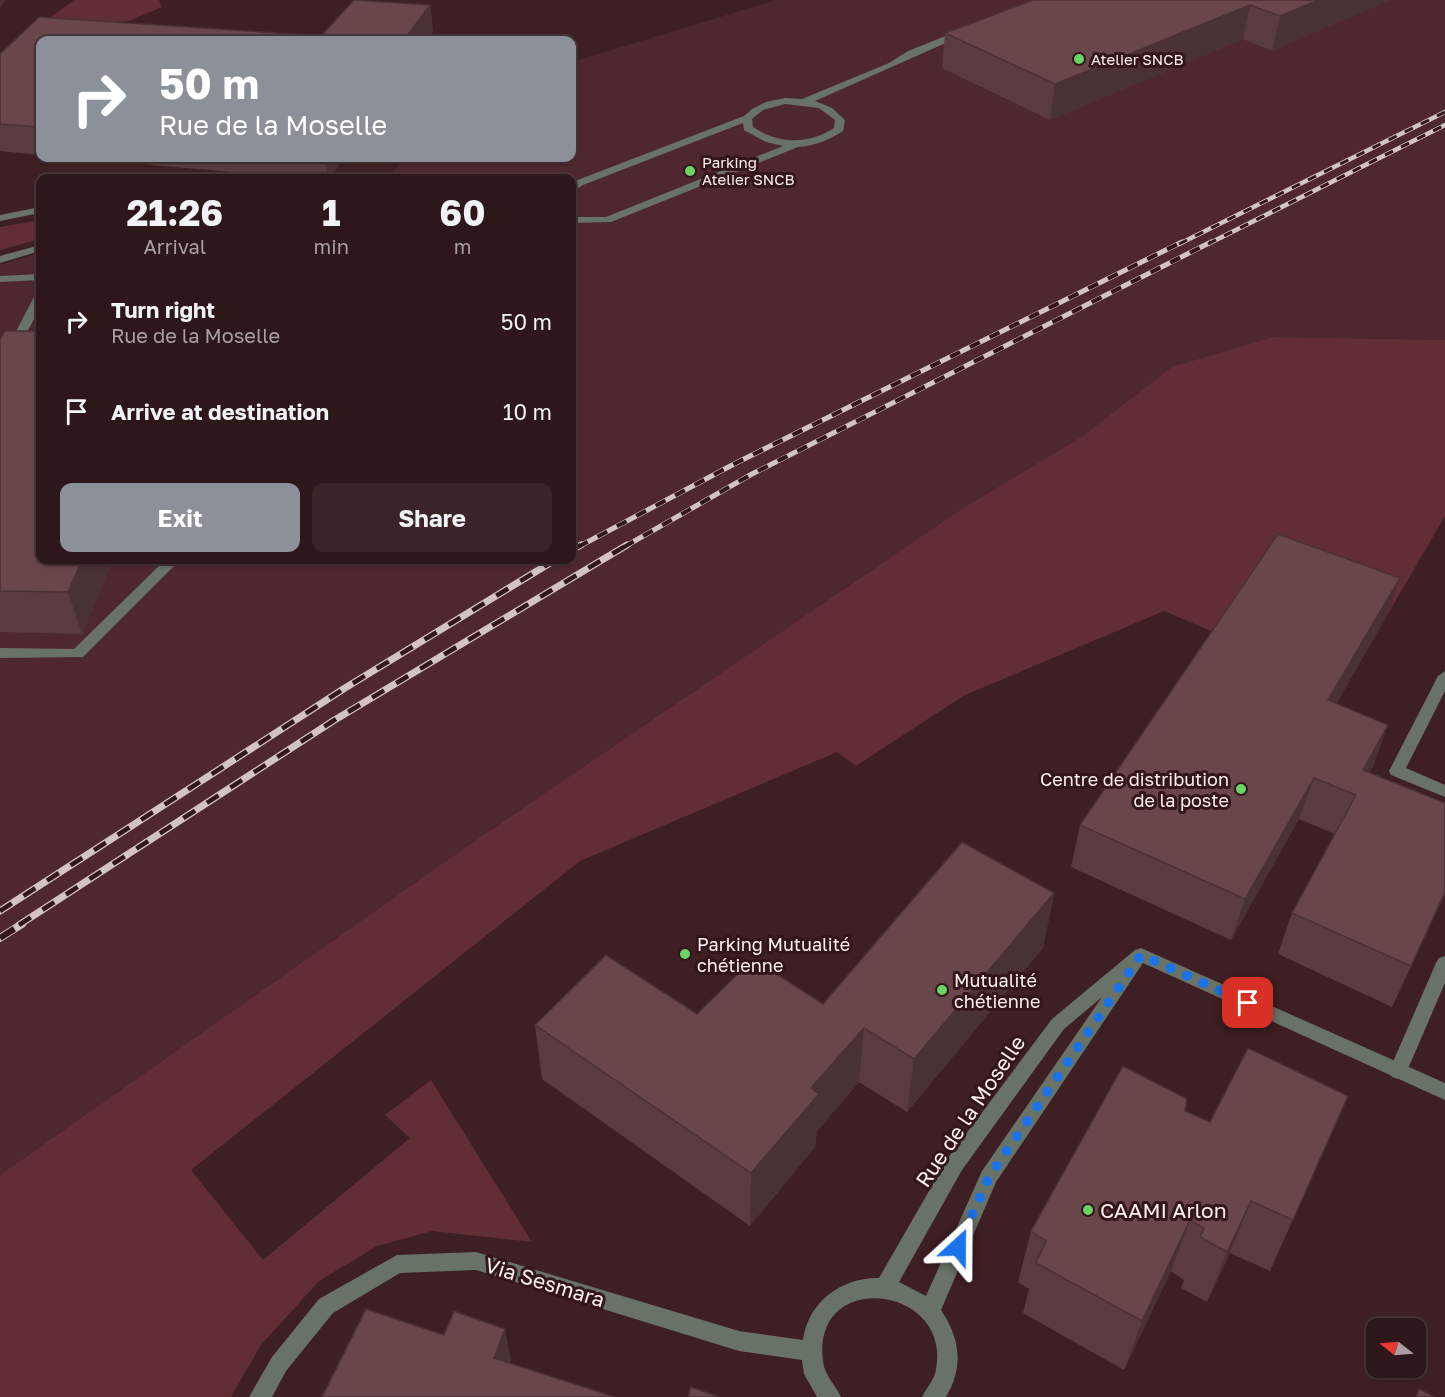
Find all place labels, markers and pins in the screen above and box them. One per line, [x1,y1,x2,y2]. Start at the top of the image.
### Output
place label: Atelier SNCB [1091,50,1184,68]
marker: Atelier SNCB [1072,52,1086,66]
place label: Parking Atelier SNCB [702,153,795,188]
marker: Parking Atelier SNCB [683,164,697,178]
place label: Centre de distribution de la poste [1040,768,1229,811]
marker: Centre de distribution de la poste [1234,782,1248,796]
place label: Parking Mutualité chétienne [697,933,850,976]
marker: Parking Mutualité chétienne [678,947,692,961]
place label: Mutualité chétienne [954,969,1040,1012]
pin [1222,977,1273,1028]
marker: Mutualité chétienne [935,983,949,997]
place label: CAAMI Arlon [1100,1197,1227,1223]
marker: CAAMI Arlon [1081,1203,1095,1217]

